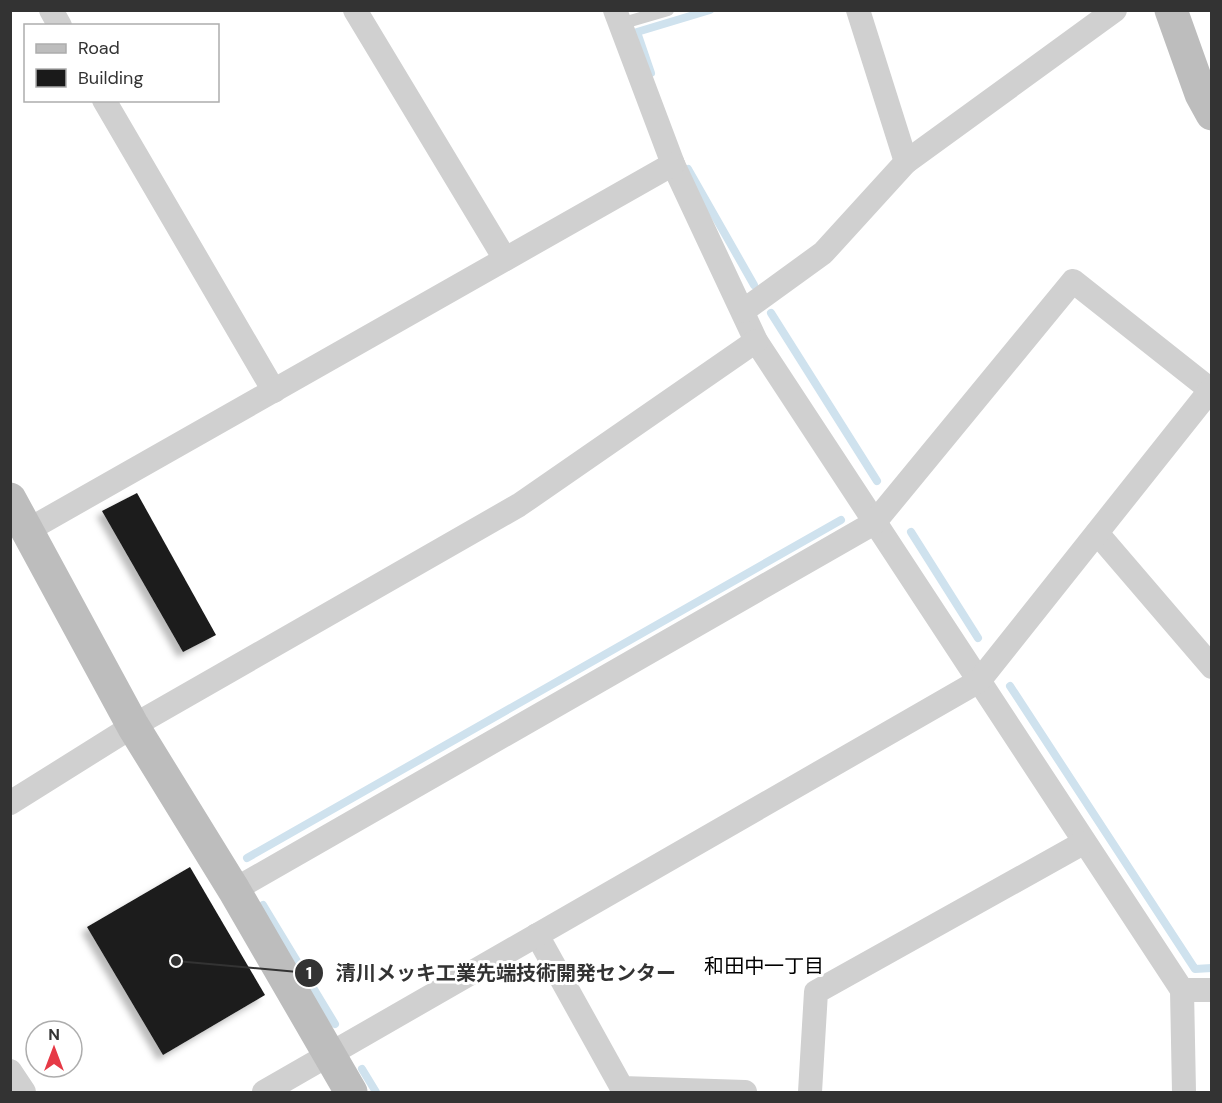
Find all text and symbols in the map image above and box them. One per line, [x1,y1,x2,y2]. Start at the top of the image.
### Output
legend [24,24,219,102]
text: Road [78,36,120,60]
text: Building [78,66,143,90]
district label: 和田中一丁目 [704,953,824,979]
callout: 清川メッキ工業先端技術開発センター [294,954,688,992]
text: 清川メッキ工業先端技術開発センター [336,960,676,986]
text: 1 [306,961,312,985]
north arrow [24,1019,84,1079]
text: N [48,1024,60,1045]

